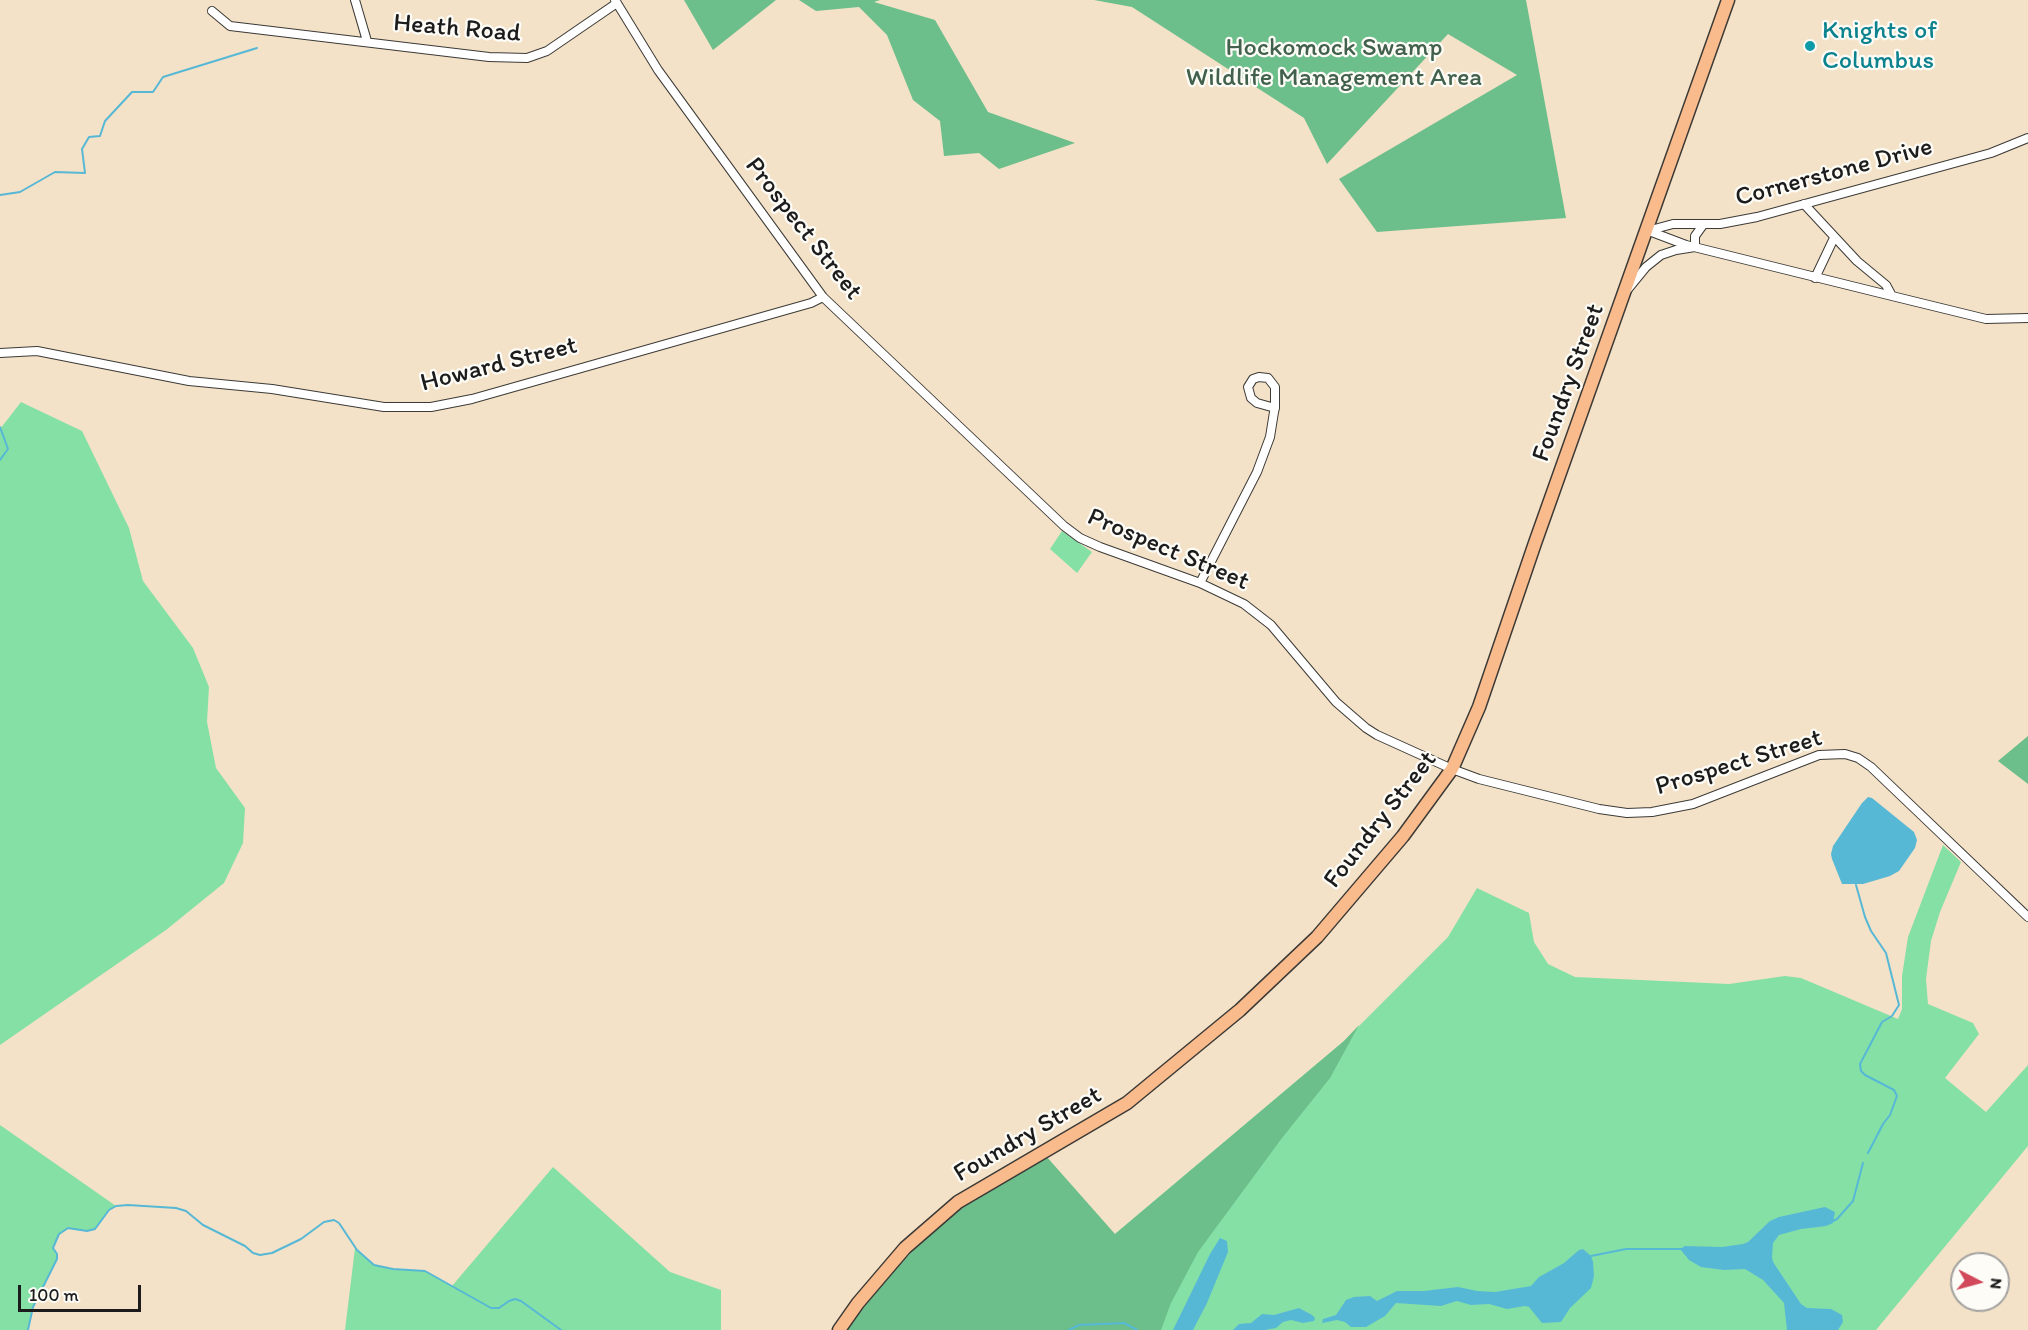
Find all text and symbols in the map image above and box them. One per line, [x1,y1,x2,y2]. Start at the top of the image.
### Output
street label: Heath Road [392,8,522,50]
place label: Knights of Columbus [1822,15,1937,76]
park label: Hockomock Swamp Wildlife Management Area [1186,32,1482,94]
marker: Knights of Columbus [1803,39,1817,53]
street label: Cornerstone Drive [1732,132,1936,214]
street label: Prospect Street [738,151,868,307]
street label: Foundry Street [1526,300,1612,466]
street label: Howard Street [417,330,581,400]
street label: Prospect Street [1082,502,1254,598]
street label: Prospect Street [1652,723,1826,803]
street label: Foundry Street [1318,745,1444,895]
street label: Foundry Street [948,1080,1108,1190]
north arrow [1950,1252,2010,1312]
scale bar [21,1273,144,1311]
text: N [1986,1277,2006,1290]
text: 100 m [29,1284,79,1306]

